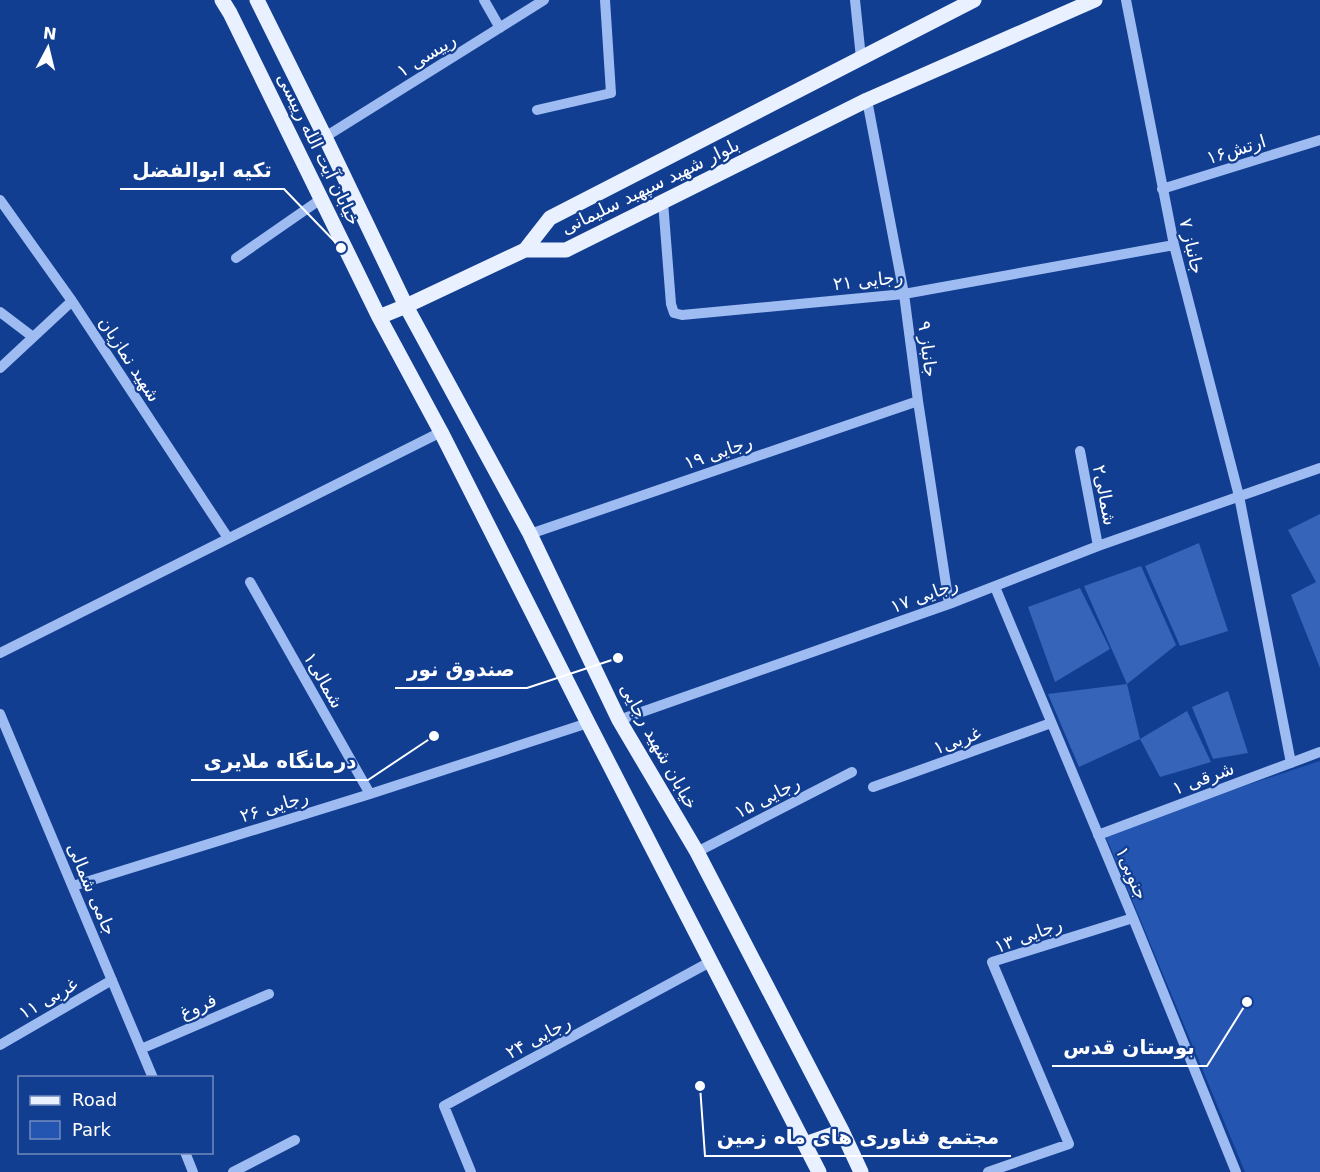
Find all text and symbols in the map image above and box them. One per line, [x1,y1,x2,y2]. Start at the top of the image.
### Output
north arrow [18,18,78,78]
text: N [42,23,58,44]
street label: رییسی ۱ [393,29,459,81]
street label: خیابان آیت الله رییسی [273,69,366,229]
street label: ارتش۱۶ [1204,130,1268,168]
street label: بلوار شهید سپهبد سلیمانی [558,134,743,239]
callout: تکیه ابوالفضل [120,151,284,189]
text: تکیه ابوالفضل [132,158,272,182]
street label: جانباز ۷ [1175,216,1209,276]
street label: رجایی ۲۱ [832,266,904,294]
street label: شهید نمازیان [94,312,165,406]
street label: جانباز ۹ [914,320,942,378]
street label: رجایی ۱۹ [681,431,755,473]
street label: شمالی۲ [1089,463,1121,527]
street label: رجایی ۱۷ [887,573,961,617]
street label: شمالی۱ [300,648,348,712]
callout: صندوق نور [395,650,527,688]
text: صندوق نور [406,657,515,681]
street label: خیابان شهید رجایی [615,679,702,813]
street label: غربی۱ [930,722,984,759]
callout: درمانگاه ملایری [191,742,368,780]
text: درمانگاه ملایری [204,749,356,773]
street label: شرقی ۱ [1169,757,1237,800]
street label: رجایی ۱۵ [731,772,803,822]
street label: رجایی ۲۶ [237,786,311,826]
street label: جامی شمالی [63,840,121,938]
street label: جنوبی۱ [1111,843,1153,903]
street label: رجایی ۱۳ [991,913,1065,957]
street label: غربی ۱۱ [15,973,82,1024]
street label: فروغ [176,989,220,1024]
street label: رجایی ۲۴ [502,1011,574,1063]
callout: بوستان قدس [1052,1028,1207,1066]
text: بوستان قدس [1063,1035,1195,1059]
legend [18,1076,213,1154]
text: Road [72,1089,117,1110]
callout: مجتمع فناوری های ماه زمین [705,1118,1011,1156]
text: Park [72,1119,111,1140]
text: مجتمع فناوری های ماه زمین [717,1125,999,1149]

